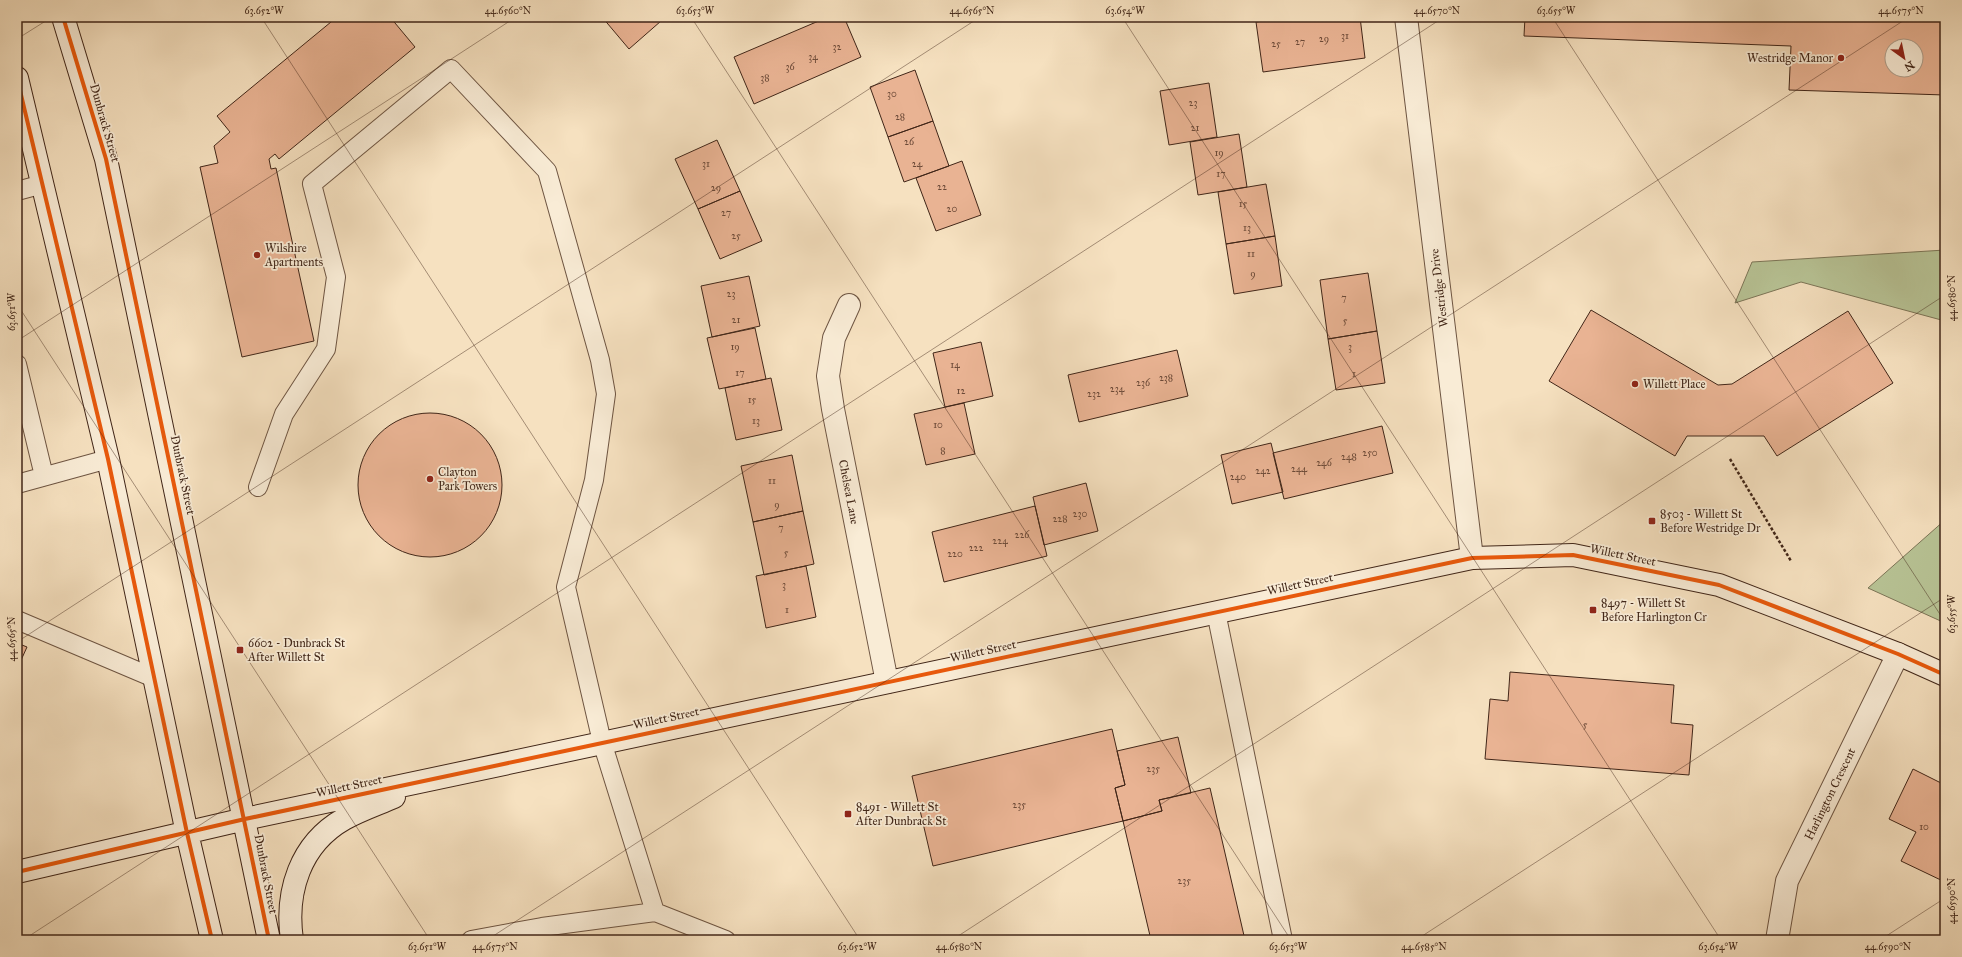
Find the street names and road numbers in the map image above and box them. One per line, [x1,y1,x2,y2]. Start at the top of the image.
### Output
street label: Dunbrack Street [87,82,123,164]
street label: Westridge Drive [1427,248,1452,328]
street label: Dunbrack Street [168,434,198,517]
street label: Chelsea Lane [836,459,862,525]
street label: Willett Street [1589,541,1658,569]
street label: Willett Street [1266,570,1335,598]
street label: Willett Street [949,637,1018,665]
street label: Willett Street [632,704,701,732]
street label: Harlington Crescent [1802,745,1860,843]
street label: Willett Street [315,772,384,800]
street label: Dunbrack Street [251,833,281,916]

